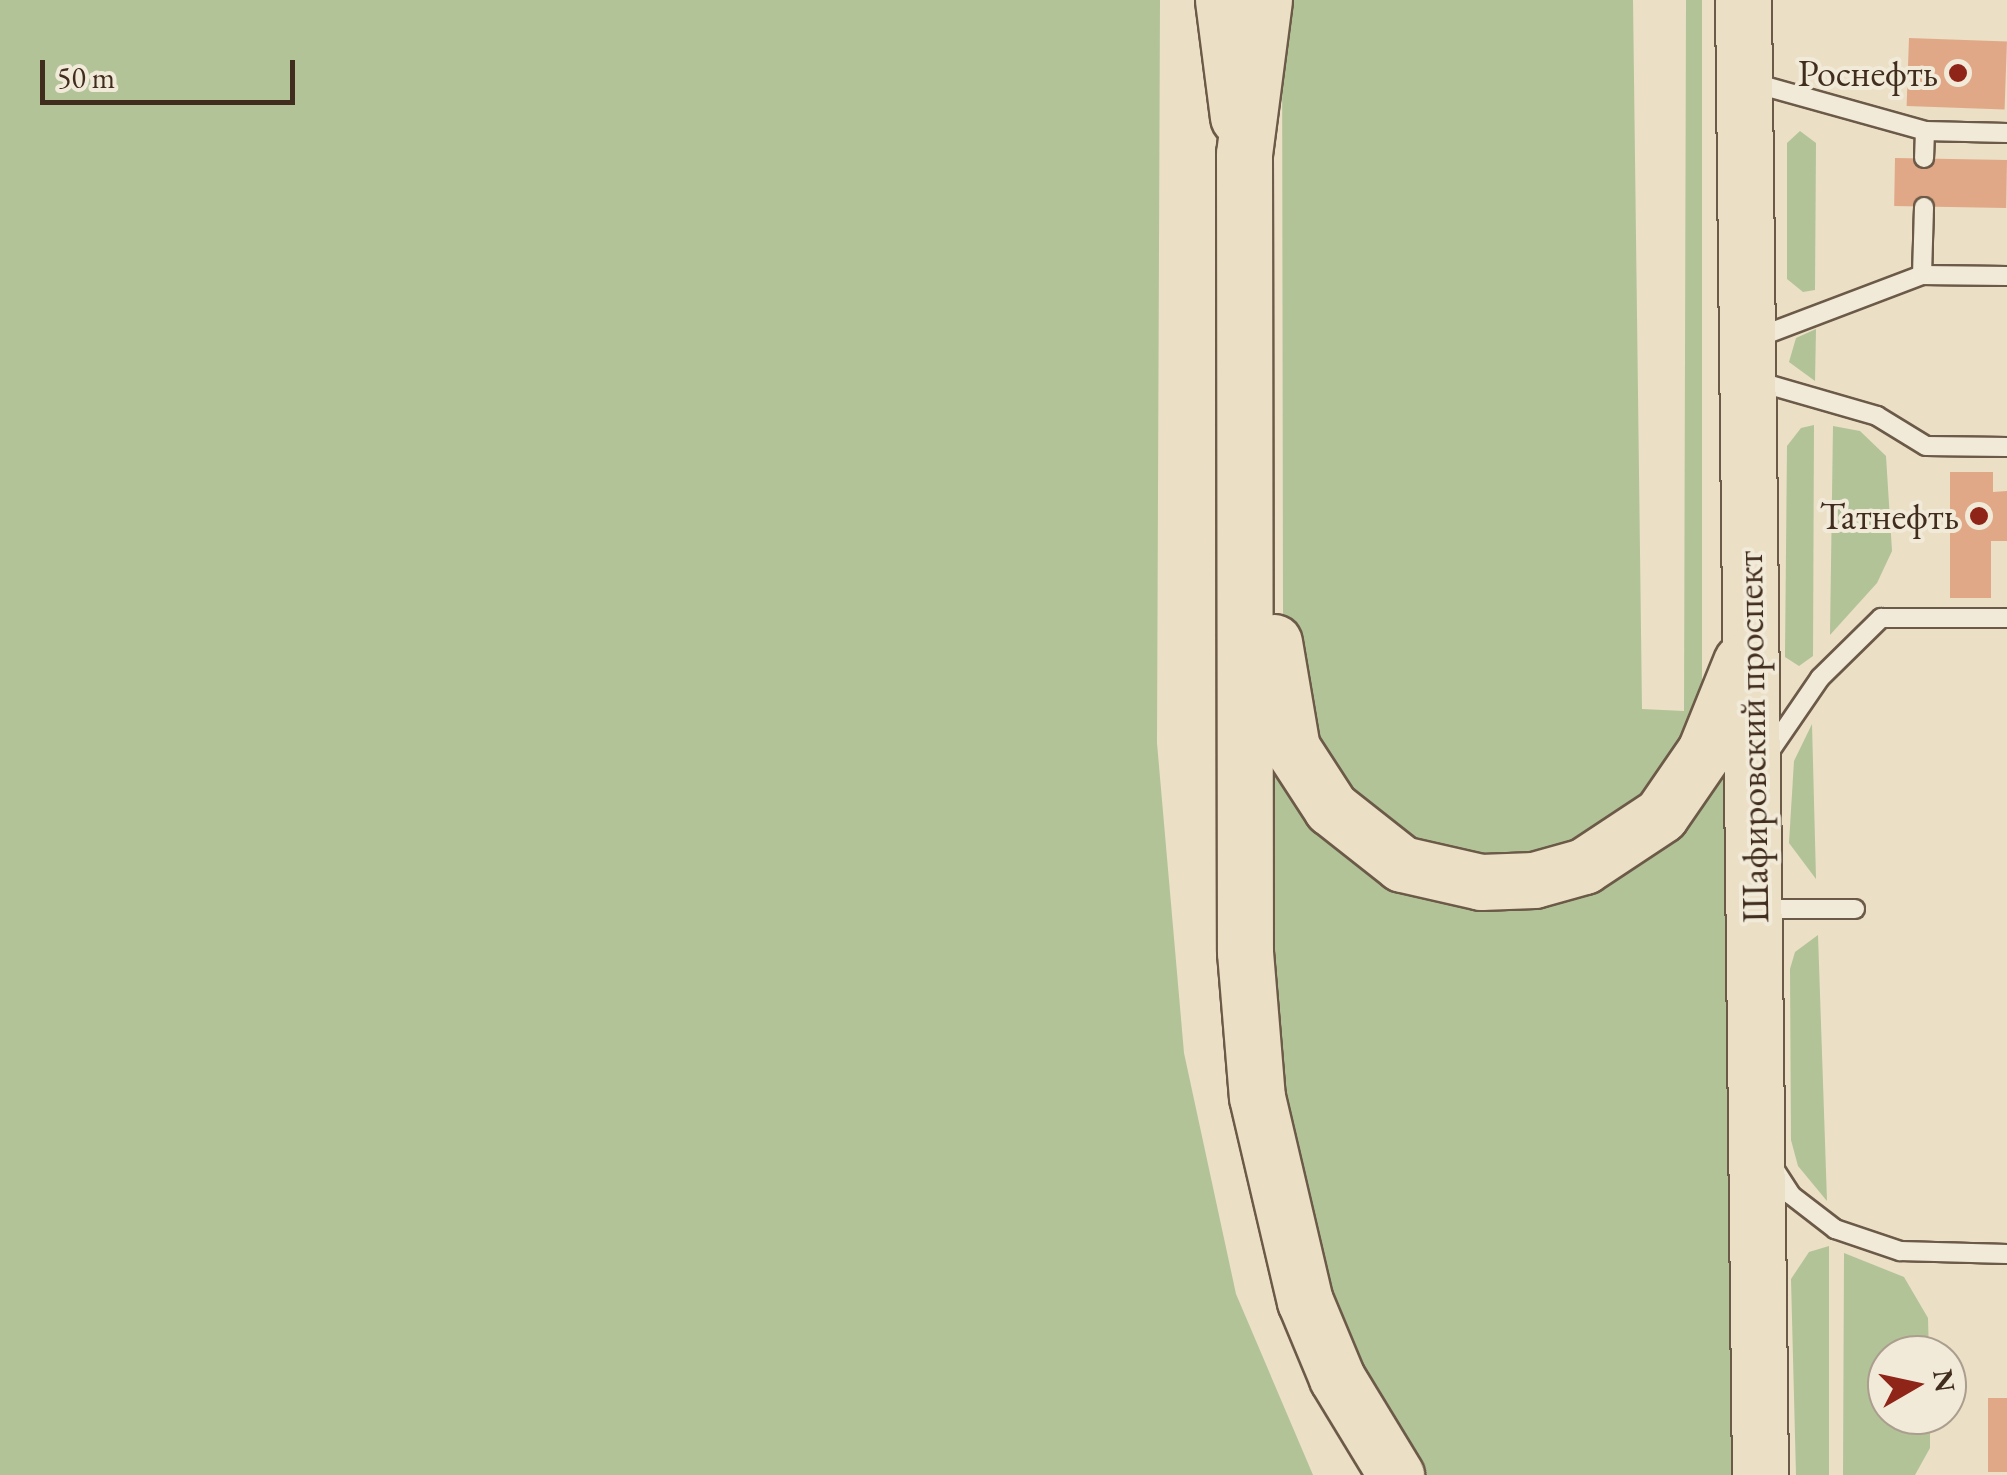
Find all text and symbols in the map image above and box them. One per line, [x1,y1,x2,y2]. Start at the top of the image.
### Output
scale bar [45,40,300,102]
place label: Роснефть [1798,50,1938,96]
text: 50 m [57,58,115,97]
marker: Роснефть [1947,62,1969,84]
place label: Татнефть [1819,493,1959,539]
marker: Татнефть [1968,505,1990,527]
street label: Шафировский проспект [1726,550,1778,924]
north arrow [1867,1335,1967,1435]
text: N [1925,1367,1964,1395]

